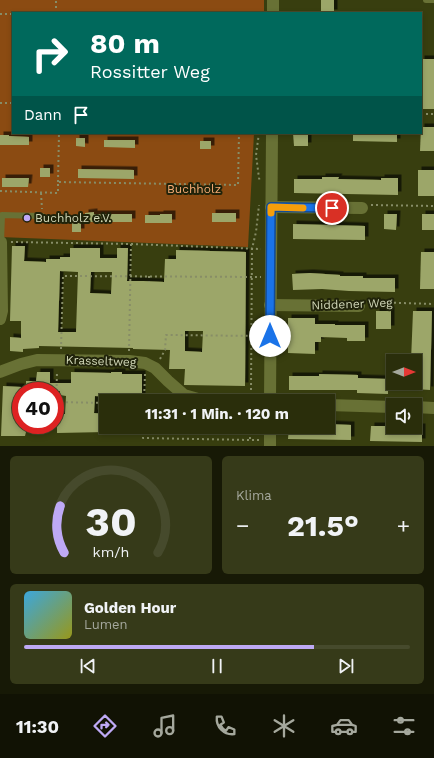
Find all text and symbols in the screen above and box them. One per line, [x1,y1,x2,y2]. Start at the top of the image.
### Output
text: 80 m [90,27,160,60]
icon: right [24,28,76,80]
text: Rossitter Weg [90,61,210,82]
icon: arrive [70,104,92,126]
text: Dann [24,106,62,124]
park label: Buchholz [167,182,221,196]
pin [315,191,349,225]
icon: arrive [321,197,343,219]
place label: Buchholz e.V. [35,211,111,225]
marker: Buchholz e.V. [22,213,32,223]
street label: Niddener Weg [311,296,393,312]
position arrow [249,315,291,357]
street label: Krasseltweg [65,353,137,369]
north arrow [386,354,422,390]
map controls [386,354,422,434]
speed limit sign: 40 [12,382,64,434]
button: sound [386,398,422,434]
text: 11:31 · 1 Min. · 120 m [145,405,289,423]
text: Klima [236,488,272,503]
text: 30 [85,497,137,546]
text: 21.5° [287,508,359,543]
text: − [236,513,249,538]
text: + [397,513,410,538]
text: km/h [93,544,129,560]
text: Golden Hour [84,599,176,617]
text: Lumen [84,617,128,632]
icon: previous [77,655,99,677]
icon: pause [206,655,228,677]
icon: next [335,655,357,677]
icon: directions [91,712,119,740]
icon: music [151,712,179,740]
icon: phone [211,712,239,740]
icon: climate [270,712,298,740]
icon: car [330,712,358,740]
icon: filters [390,712,418,740]
text: 11:30 [16,716,59,737]

